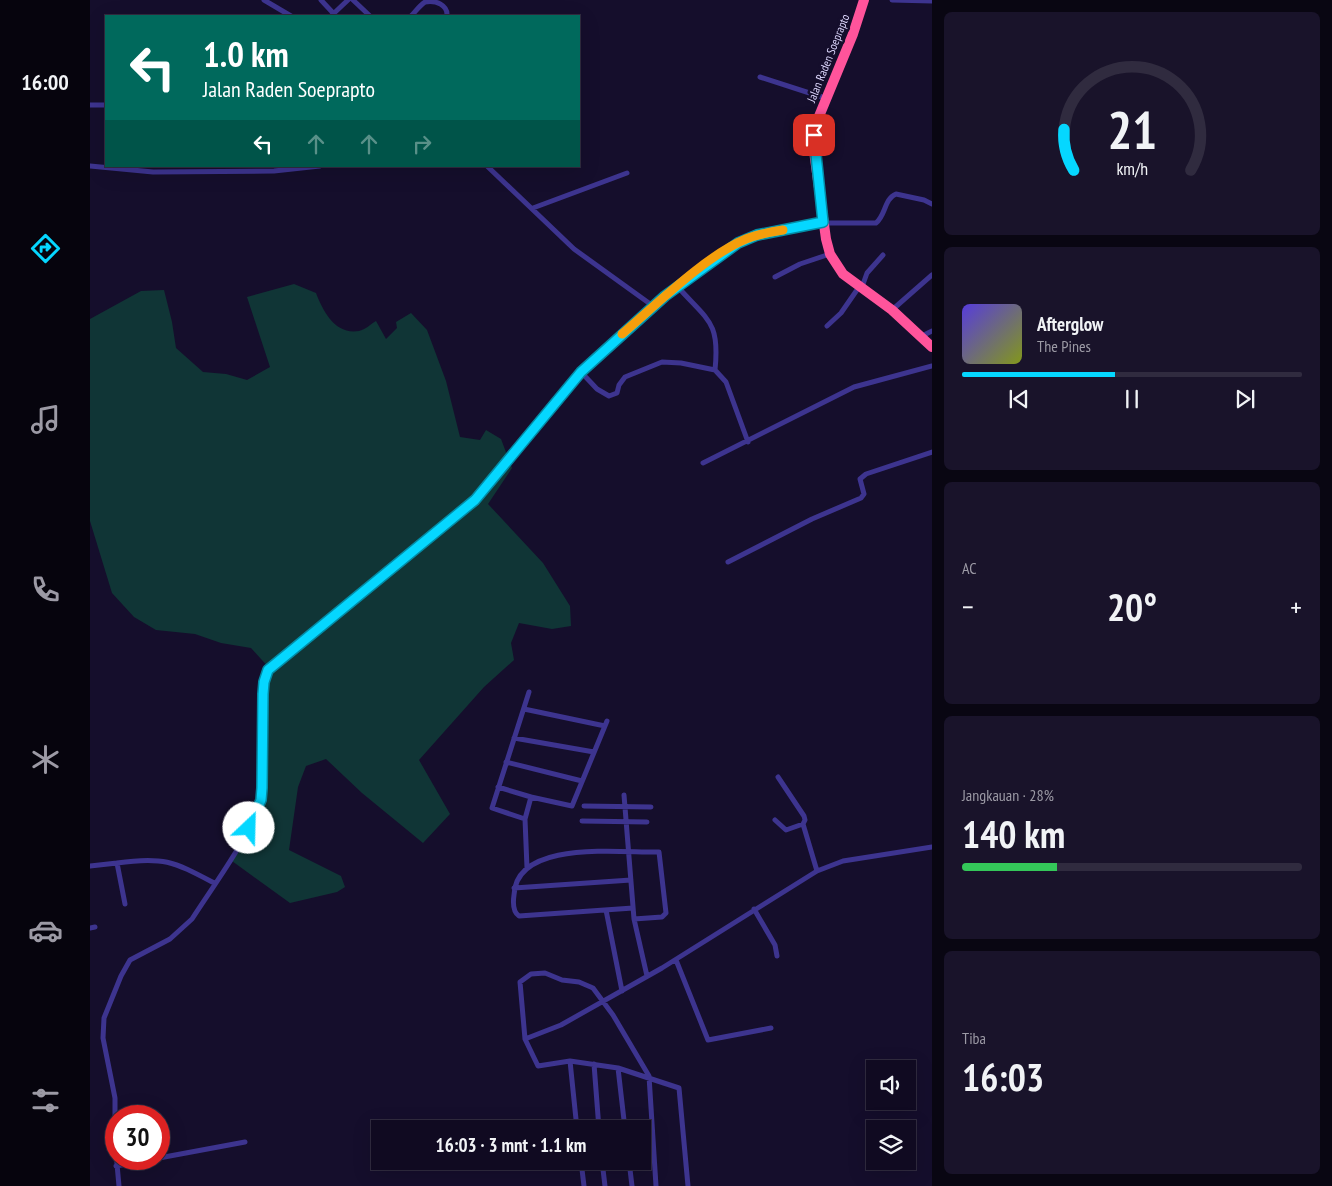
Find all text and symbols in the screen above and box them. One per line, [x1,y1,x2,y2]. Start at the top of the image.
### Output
street label: Jalan Raden Soeprapto [803,12,853,105]
text: 1.0 km [203,31,289,77]
icon: left [120,35,185,100]
text: 16:00 [21,68,69,96]
text: Jalan Raden Soeprapto [203,75,375,103]
text: 21 [1107,96,1157,163]
pin [793,114,835,156]
icon: arrive [800,121,828,149]
icon: left [249,130,277,158]
icon: ahead [302,130,330,158]
icon: ahead [355,130,383,158]
icon: right [408,130,436,158]
text: km/h [1116,157,1148,180]
icon: directions [28,231,63,266]
text: Afterglow [1037,312,1103,336]
text: The Pines [1037,336,1091,356]
icon: previous [1005,385,1033,413]
icon: pause [1118,385,1146,413]
icon: next [1231,385,1259,413]
icon: music [28,402,63,437]
text: AC [962,558,977,578]
icon: phone [28,572,63,607]
text: 20° [1107,582,1157,631]
text: − [962,588,974,625]
text: + [1290,588,1302,625]
icon: climate [28,742,63,777]
text: Jangkauan · 28% [962,785,1054,805]
position arrow [222,801,274,853]
text: 140 km [962,809,1065,858]
icon: car [28,913,63,948]
text: Tiba [962,1028,986,1048]
text: 16:03 [962,1052,1044,1101]
map controls [866,1060,916,1170]
button: sound [866,1060,916,1110]
icon: filters [28,1083,63,1118]
speed limit sign: 30 [105,1105,170,1170]
button: layers [866,1120,916,1170]
text: 16:03 · 3 mnt · 1.1 km [436,1133,586,1157]

